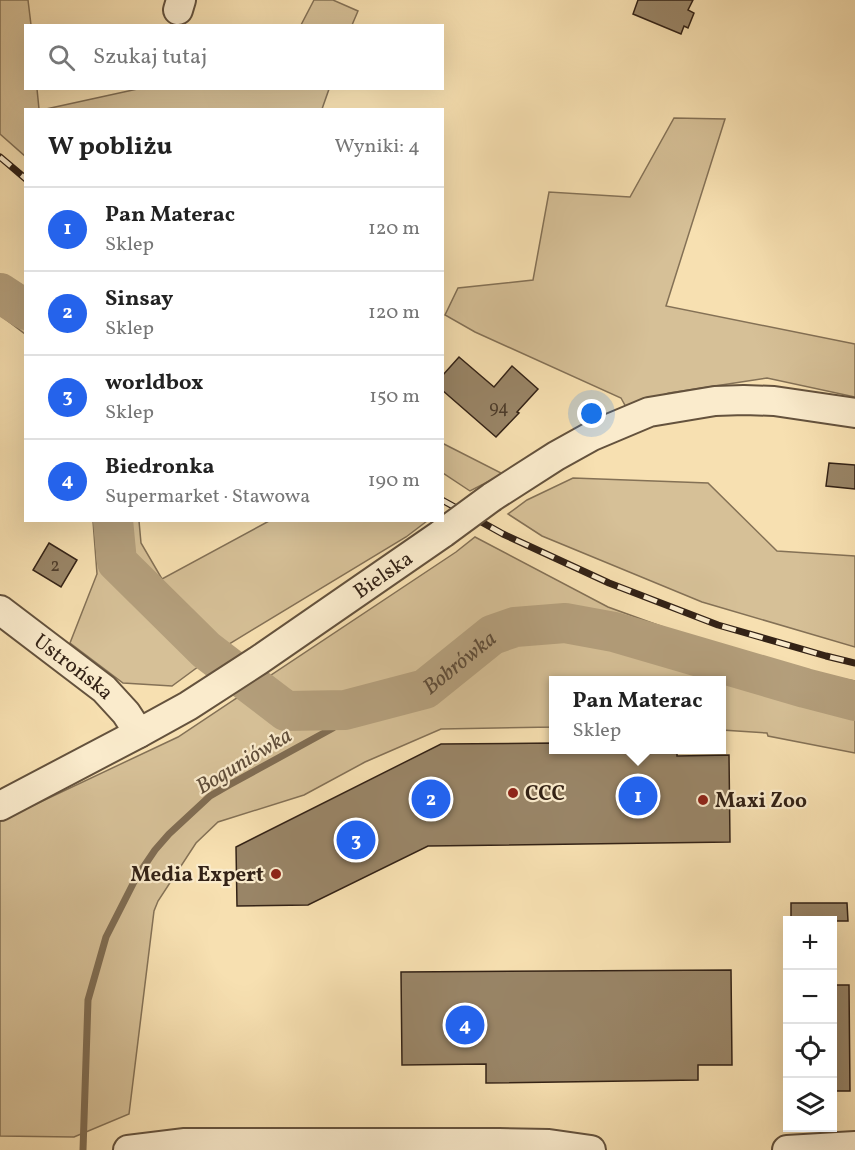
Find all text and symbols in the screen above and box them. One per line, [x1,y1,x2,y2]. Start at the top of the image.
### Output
search box [24,24,444,90]
icon: search [45,41,78,74]
text: Szukaj tutaj [93,42,207,73]
text: W pobliżu [48,129,172,165]
text: Wyniki: 4 [334,133,420,161]
text: Pan Materac [105,200,235,231]
text: 1 [63,215,72,243]
text: 120 m [368,215,420,243]
text: Sklep [105,231,154,259]
text: Sinsay [105,284,173,315]
text: 2 [62,299,73,327]
text: 120 m [368,299,420,327]
text: Sklep [105,315,154,343]
text: worldbox [105,368,204,399]
text: 3 [62,383,73,411]
text: 150 m [369,383,420,411]
house number: 94 [489,396,509,421]
text: Sklep [105,399,154,427]
your location [577,399,606,428]
text: Biedronka [105,452,215,483]
text: 4 [61,467,74,495]
text: 190 m [368,467,420,495]
text: Supermarket · Stawowa [105,483,310,511]
street label: Bielska [348,545,419,607]
house number: 2 [50,554,60,579]
water label: Bobrówka [417,624,504,703]
street label: Ustrońska [27,627,120,707]
popup [549,676,726,754]
text: Pan Materac [572,686,703,717]
text: Sklep [572,717,621,745]
water label: Boguniówka [190,721,298,803]
pin: 1 [618,774,658,818]
pin: 2 [412,776,450,822]
place label: CCC [525,780,565,809]
marker: CCC [506,786,520,800]
place label: Maxi Zoo [715,787,807,816]
marker: Maxi Zoo [696,793,710,807]
pin: 3 [336,818,376,862]
place label: Media Expert [131,861,264,890]
marker: Media Expert [269,867,283,881]
map controls [783,916,837,1132]
button: + [783,916,837,970]
button: − [783,970,837,1024]
pin: 4 [446,1002,484,1048]
button: locate [783,1024,837,1078]
button: layers [783,1078,837,1132]

